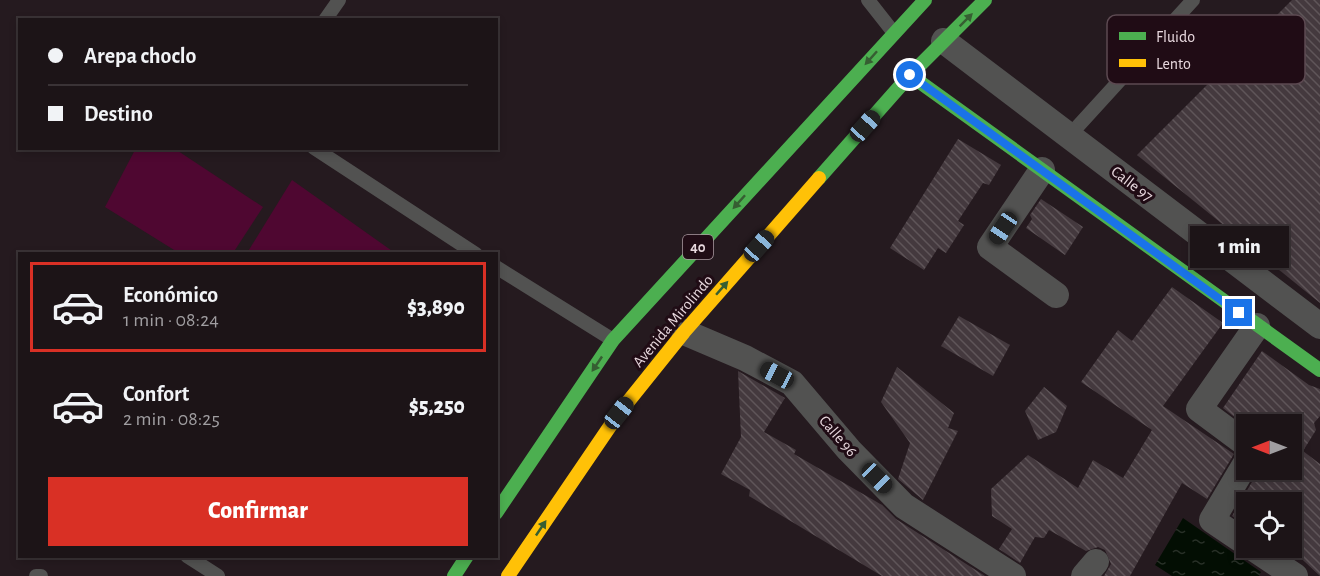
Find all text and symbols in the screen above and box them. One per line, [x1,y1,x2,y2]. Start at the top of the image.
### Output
one-way arrow [958,13,972,27]
legend [1107,15,1305,84]
text: Fluido [1156,29,1195,45]
text: Arepa choclo [84,45,196,67]
one-way arrow [865,50,878,65]
text: Lento [1156,56,1191,72]
route start [896,61,923,88]
text: Destino [84,103,153,125]
car [846,107,884,145]
street label: Calle 97 [1108,163,1156,205]
one-way arrow [733,194,746,209]
car [985,208,1021,248]
callout: 1 min [1190,226,1288,268]
car [740,227,778,265]
road number: 40 [683,235,713,259]
text: 1 min [1218,237,1261,257]
street label: Avenida Mirolindo [630,272,716,370]
icon: car [51,280,105,334]
one-way arrow [715,281,728,296]
text: Económico [123,284,218,306]
text: $3,890 [407,296,465,318]
route end [1225,299,1252,326]
text: 1 min · 08:24 [123,310,219,330]
one-way arrow [592,356,603,372]
car [757,359,797,391]
icon: car [51,379,105,433]
text: Confort [123,383,189,405]
car [601,393,637,433]
text: $5,250 [409,395,465,417]
text: 2 min · 08:25 [123,409,220,429]
street label: Calle 96 [816,412,860,460]
north arrow [1236,414,1302,480]
map controls [1236,414,1302,558]
car [858,459,896,497]
button: Confirmar [48,477,468,546]
button: locate [1236,492,1302,558]
one-way arrow [535,520,547,536]

